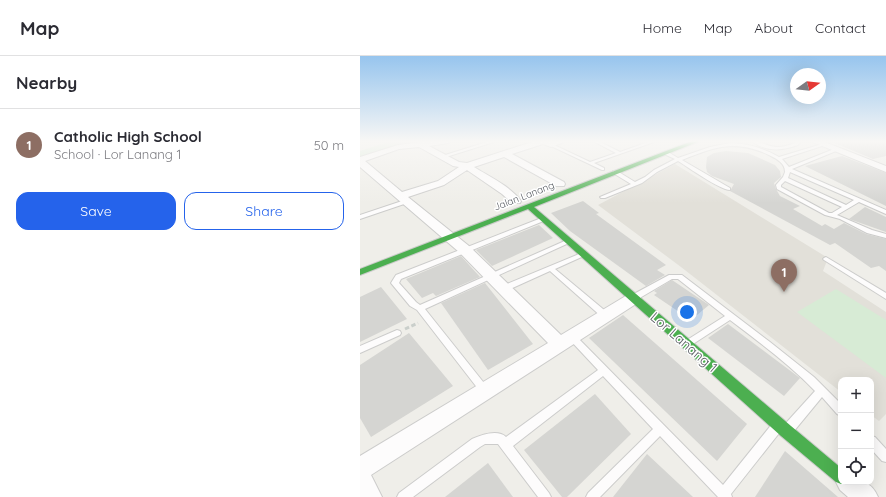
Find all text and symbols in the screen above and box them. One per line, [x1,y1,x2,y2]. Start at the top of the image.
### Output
text: Map [20,16,59,40]
text: Home [643,19,682,37]
text: Map [704,19,732,37]
text: About [754,19,793,37]
text: Contact [815,19,866,37]
north arrow [790,68,826,104]
text: Nearby [16,72,77,93]
text: Catholic High School [54,127,202,146]
text: 1 [26,137,32,153]
text: 50 m [314,137,344,153]
text: School · Lor Lanang 1 [54,146,181,162]
street label: Jalan Lanang [492,178,556,214]
button: Save [16,192,176,230]
button: Share [184,192,344,230]
pin: 1 [771,259,797,292]
your location [677,302,697,322]
street label: Lor Lanang 1 [647,308,721,376]
map controls [838,377,874,485]
button: + [838,377,874,413]
button: − [838,413,874,449]
button: locate [838,449,874,485]

